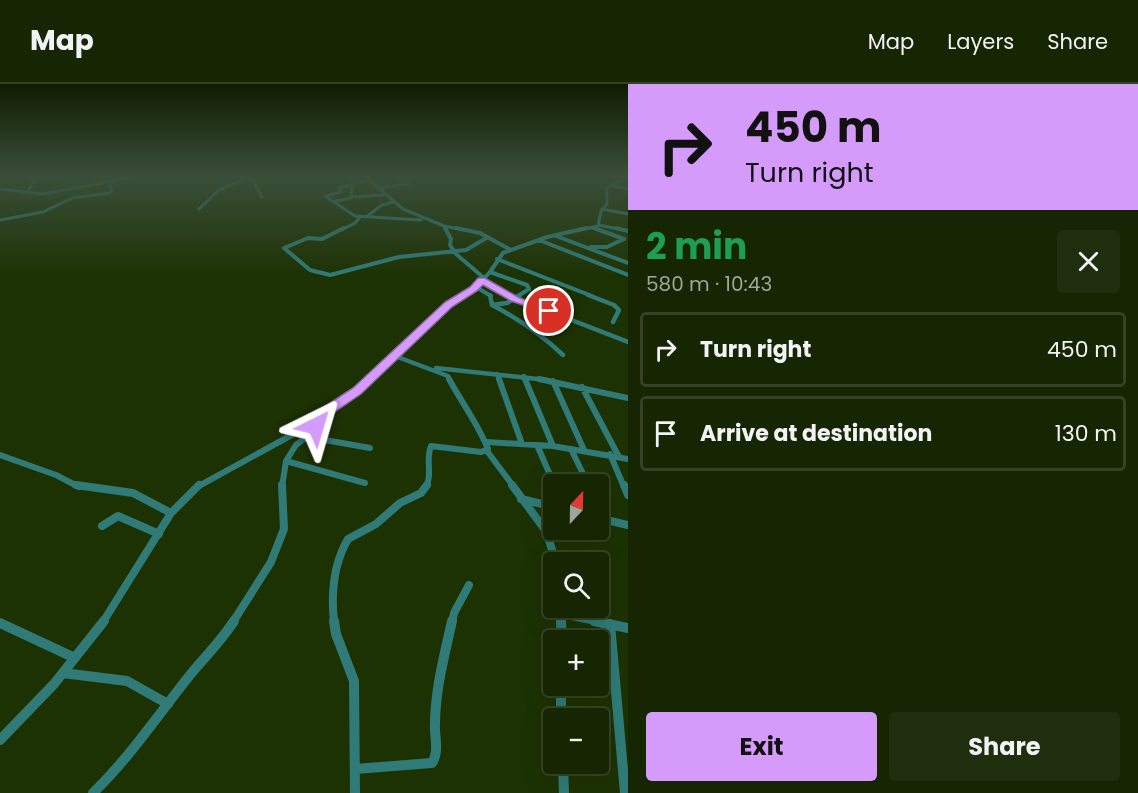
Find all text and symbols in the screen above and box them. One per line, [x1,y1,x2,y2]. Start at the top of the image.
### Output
text: Map [30,21,94,60]
text: Map [868,27,914,56]
text: Layers [947,27,1014,56]
text: Share [1047,27,1108,56]
text: 450 m [745,98,882,157]
icon: right [646,108,724,186]
text: Turn right [745,154,874,191]
text: 2 min [646,221,747,272]
button: close [1057,230,1120,293]
text: 580 m · 10:43 [646,270,772,298]
pin [523,285,574,336]
icon: arrive [532,294,565,327]
icon: right [649,333,682,366]
text: Turn right [700,334,811,365]
text: 450 m [1047,334,1117,365]
position arrow [284,394,348,458]
icon: arrive [649,417,682,450]
text: Arrive at destination [700,418,932,449]
text: 130 m [1055,418,1117,449]
north arrow [543,474,609,540]
map controls [543,474,609,774]
button: search [543,552,609,618]
button: + [543,630,609,696]
button: − [543,708,609,774]
button: Exit [646,712,877,781]
button: Share [889,712,1120,781]

